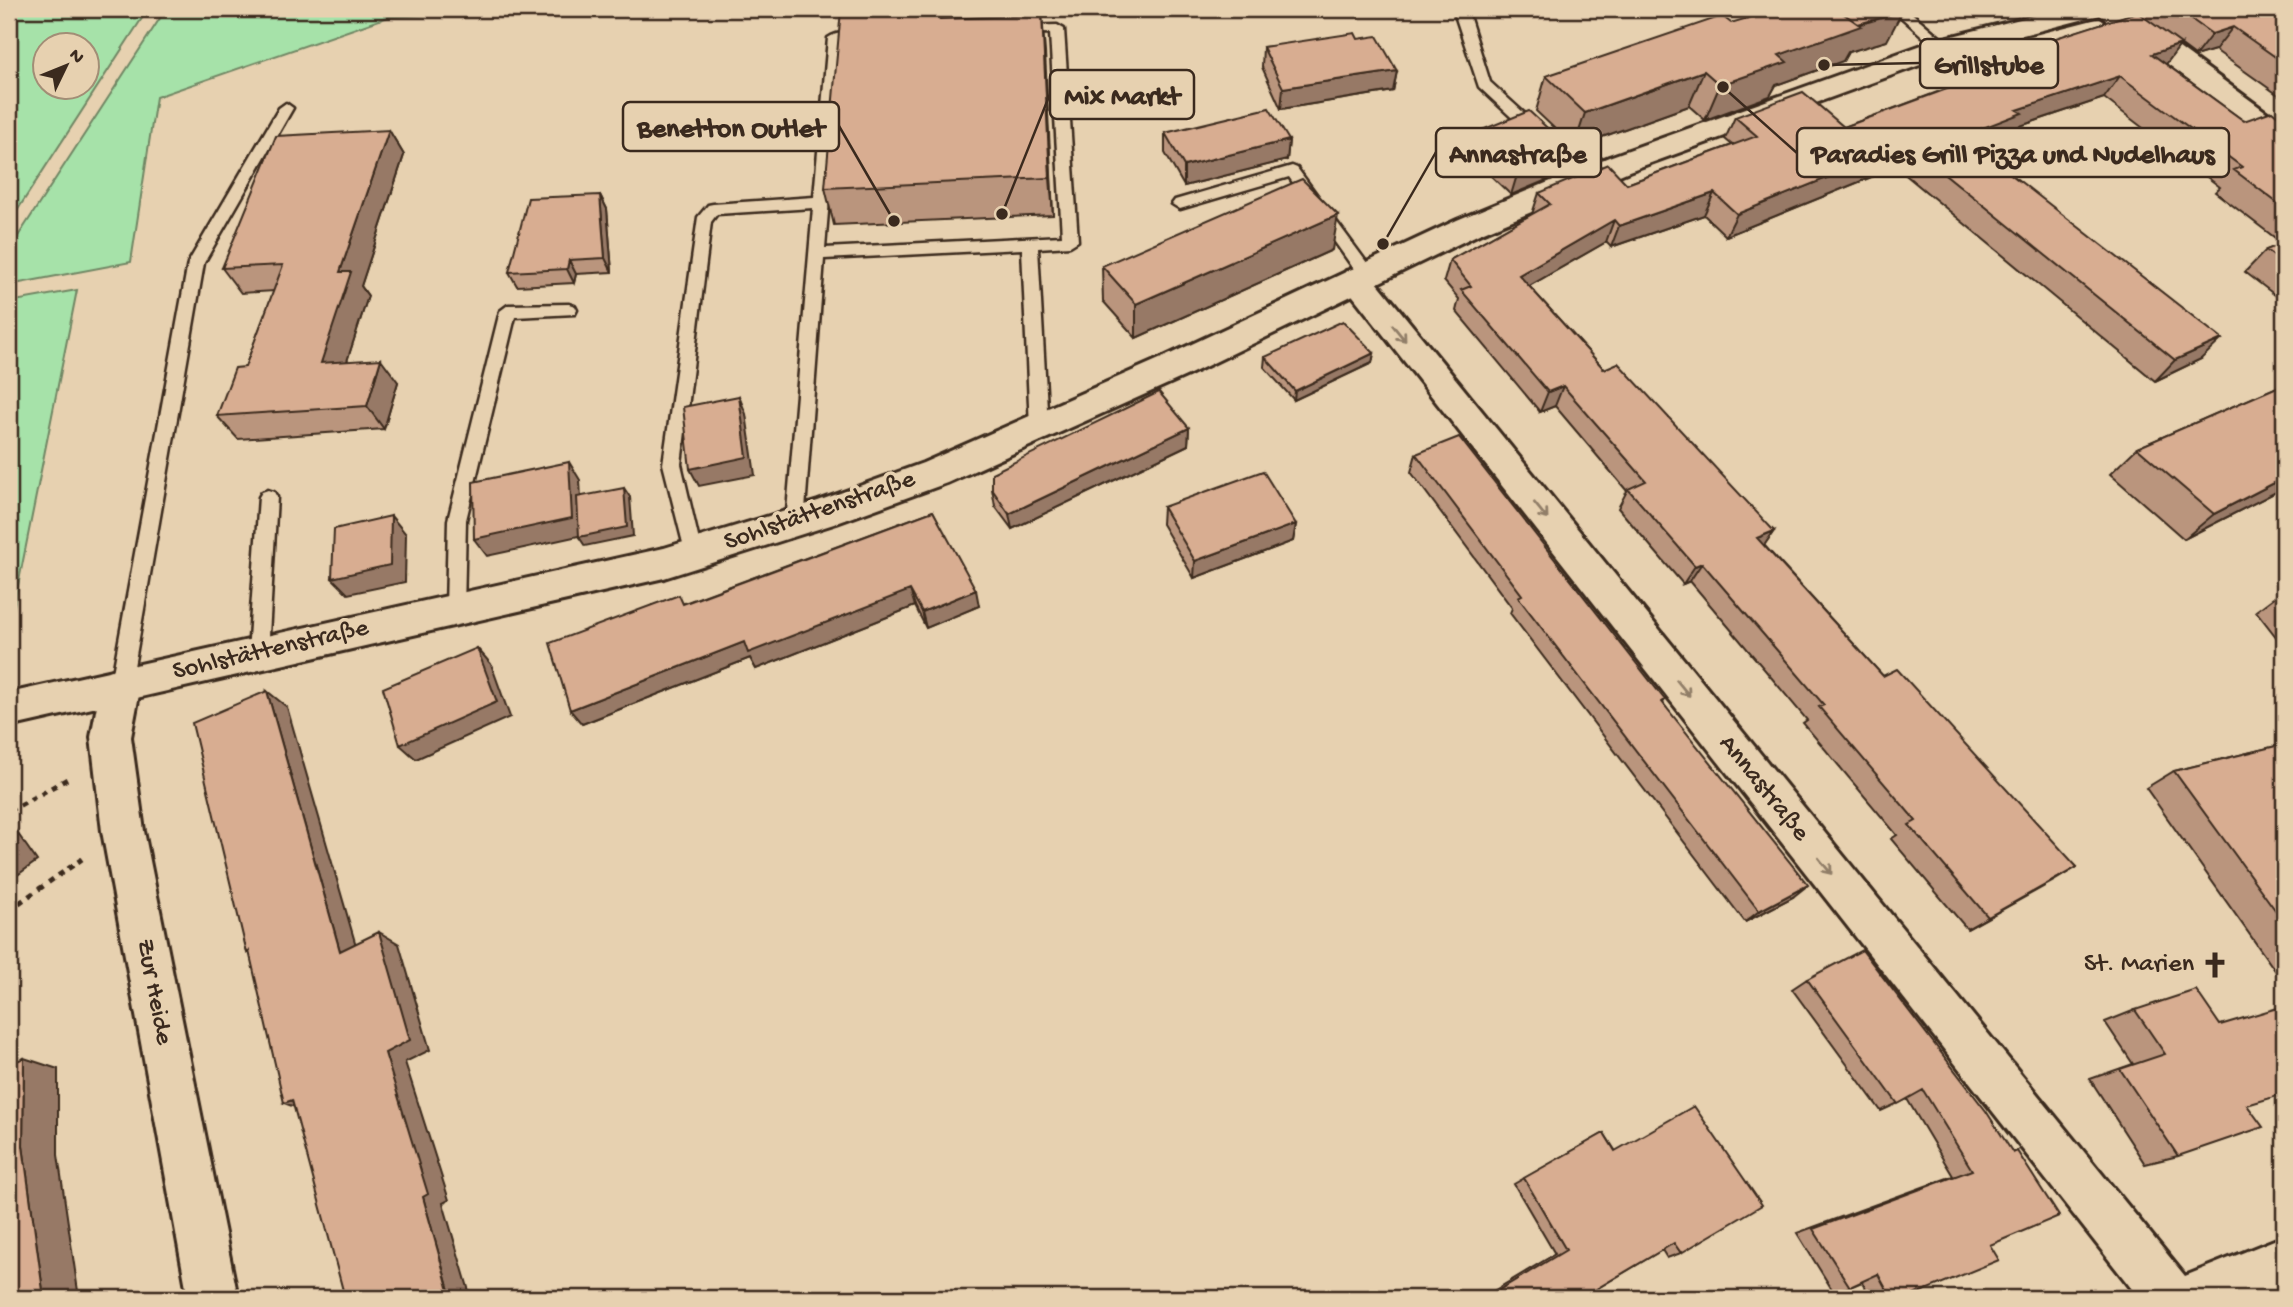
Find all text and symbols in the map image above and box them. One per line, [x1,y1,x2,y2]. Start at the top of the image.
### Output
north arrow [32,32,102,102]
callout: Grillstube [1920,39,2058,88]
text: N [63,44,89,69]
text: Grillstube [1934,51,2046,84]
callout: Mix Markt [1050,70,1194,119]
text: Mix Markt [1064,82,1182,115]
callout: Benetton Outlet [623,102,839,151]
text: Benetton Outlet [636,114,827,147]
callout: Annastraße [1436,128,1601,177]
callout: Paradies Grill Pizza und Nudelhaus [1797,128,2229,177]
text: Annastraße [1448,140,1588,173]
text: Paradies Grill Pizza und Nudelhaus [1809,140,2216,173]
one-way arrow [1392,323,1407,341]
street label: Sohlstättenstraße [720,465,920,559]
one-way arrow [1534,501,1549,519]
street label: Sohlstättenstraße [170,613,372,689]
one-way arrow [1676,679,1691,697]
street label: Annastraße [1711,730,1816,849]
one-way arrow [1818,857,1833,875]
street label: Zur Heide [128,937,179,1048]
place label: St. Marien [2084,950,2195,981]
church icon: St. Marien [2200,950,2230,980]

